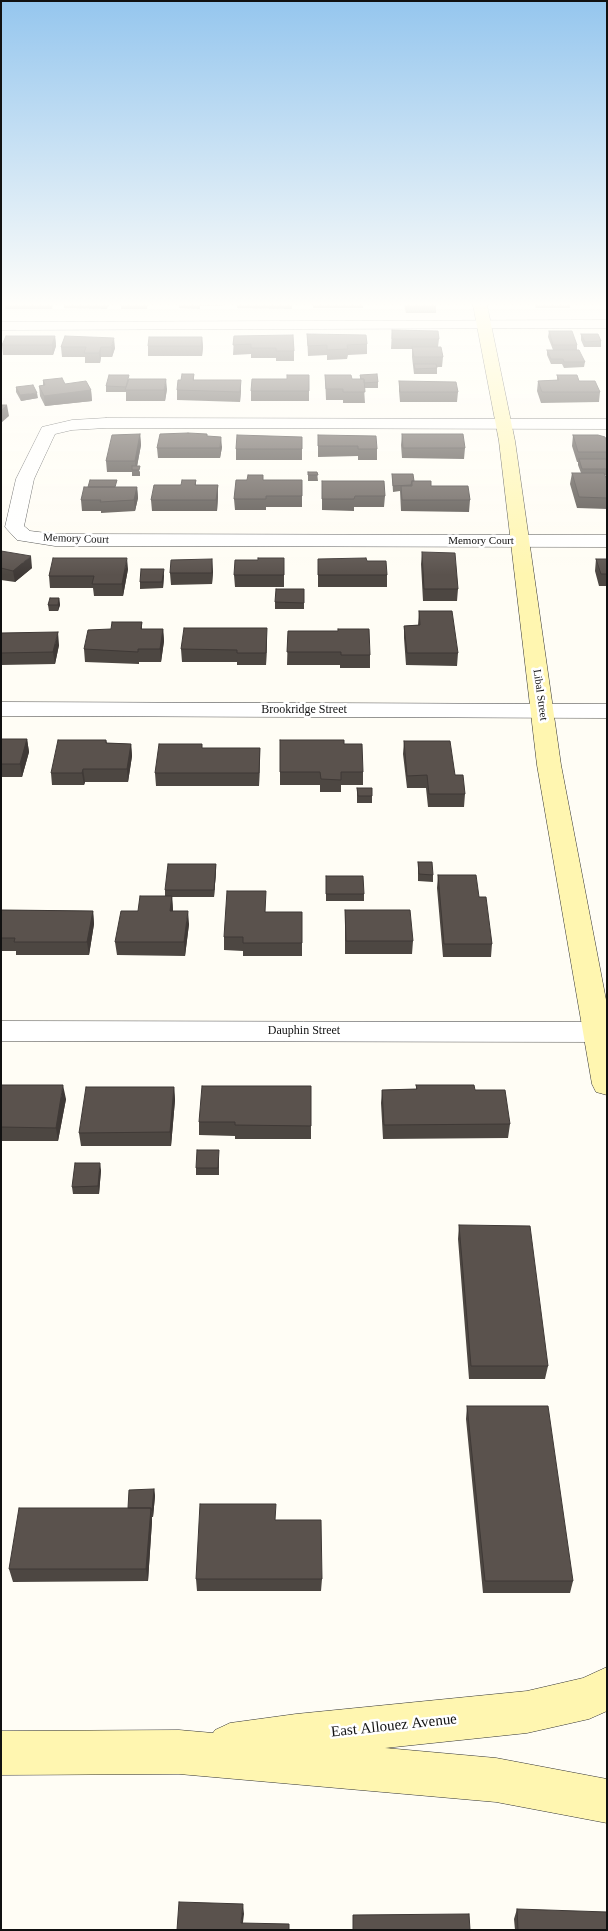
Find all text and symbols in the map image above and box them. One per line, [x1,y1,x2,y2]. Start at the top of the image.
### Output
street label: Memory Court [43,531,109,547]
street label: Memory Court [448,534,514,548]
street label: Libal Street [530,669,550,721]
street label: Brookridge Street [261,703,347,717]
street label: Dauphin Street [268,1024,340,1038]
street label: East Allouez Avenue [330,1710,458,1742]

